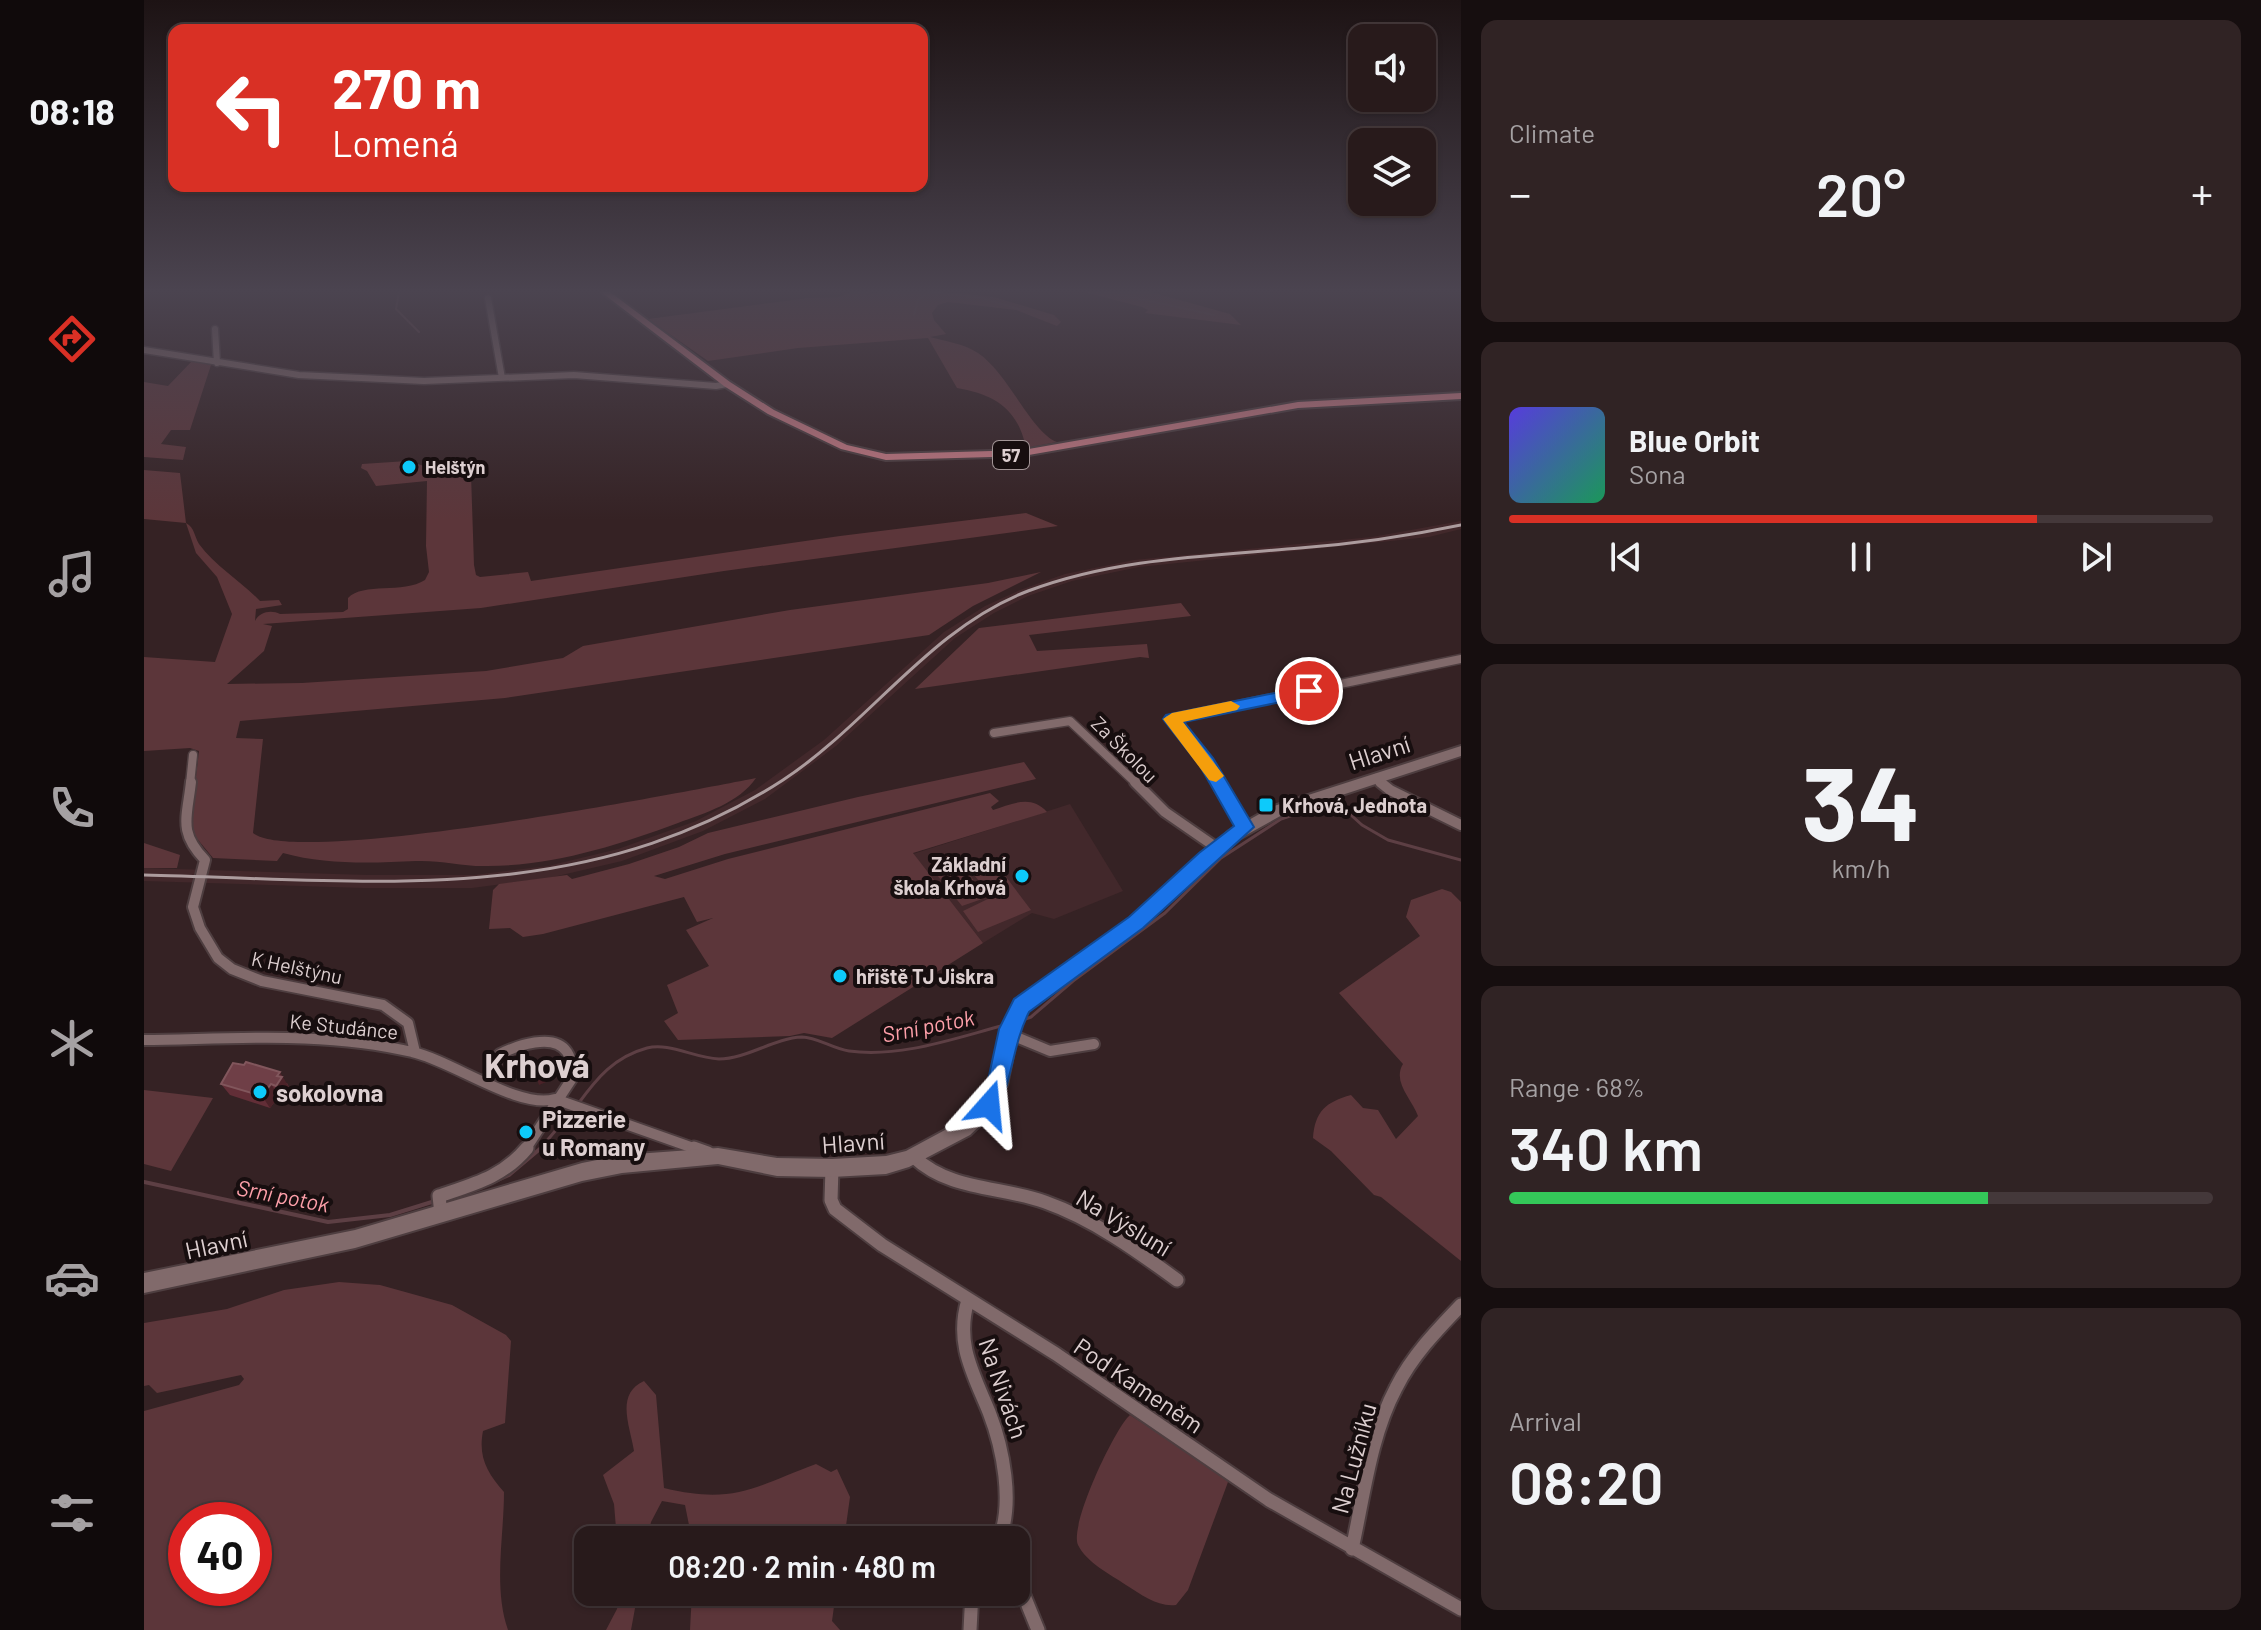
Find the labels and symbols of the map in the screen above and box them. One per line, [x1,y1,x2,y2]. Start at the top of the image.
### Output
road number: 57 [993,441,1029,469]
place label: Helštýn [425,456,485,478]
marker: Helštýn [400,458,418,476]
pin [1275,657,1343,725]
street label: Za Školou [1087,711,1163,787]
street label: Hlavní [1345,729,1413,775]
place label: Krhová, Jednota [1282,793,1427,817]
marker: Krhová, Jednota [1257,796,1275,814]
place label: Základní škola Krhová [894,852,1006,899]
marker: Základní škola Krhová [1013,867,1031,885]
street label: K Helštýnu [249,946,345,988]
place label: hřiště TJ Jiskra [856,964,994,988]
marker: hřiště TJ Jiskra [831,967,849,985]
water label: Srní potok [880,1003,977,1047]
street label: Ke Studánce [289,1008,399,1044]
district label: Krhová [484,1044,590,1085]
position arrow [947,1063,1031,1147]
place label: sokolovna [276,1078,383,1107]
marker: sokolovna [251,1083,269,1101]
place label: Pizzerie u Romany [542,1104,645,1161]
marker: Pizzerie u Romany [517,1123,535,1141]
street label: Hlavní [821,1125,885,1159]
water label: Srní potok [235,1173,332,1217]
street label: Na Výsluní [1071,1182,1177,1262]
street label: Hlavní [182,1223,250,1265]
street label: Pod Kameněm [1069,1331,1209,1439]
street label: Na Nivách [973,1334,1035,1442]
street label: Na Lužníku [1324,1399,1382,1517]
speed limit sign: 40 [168,1502,272,1606]

